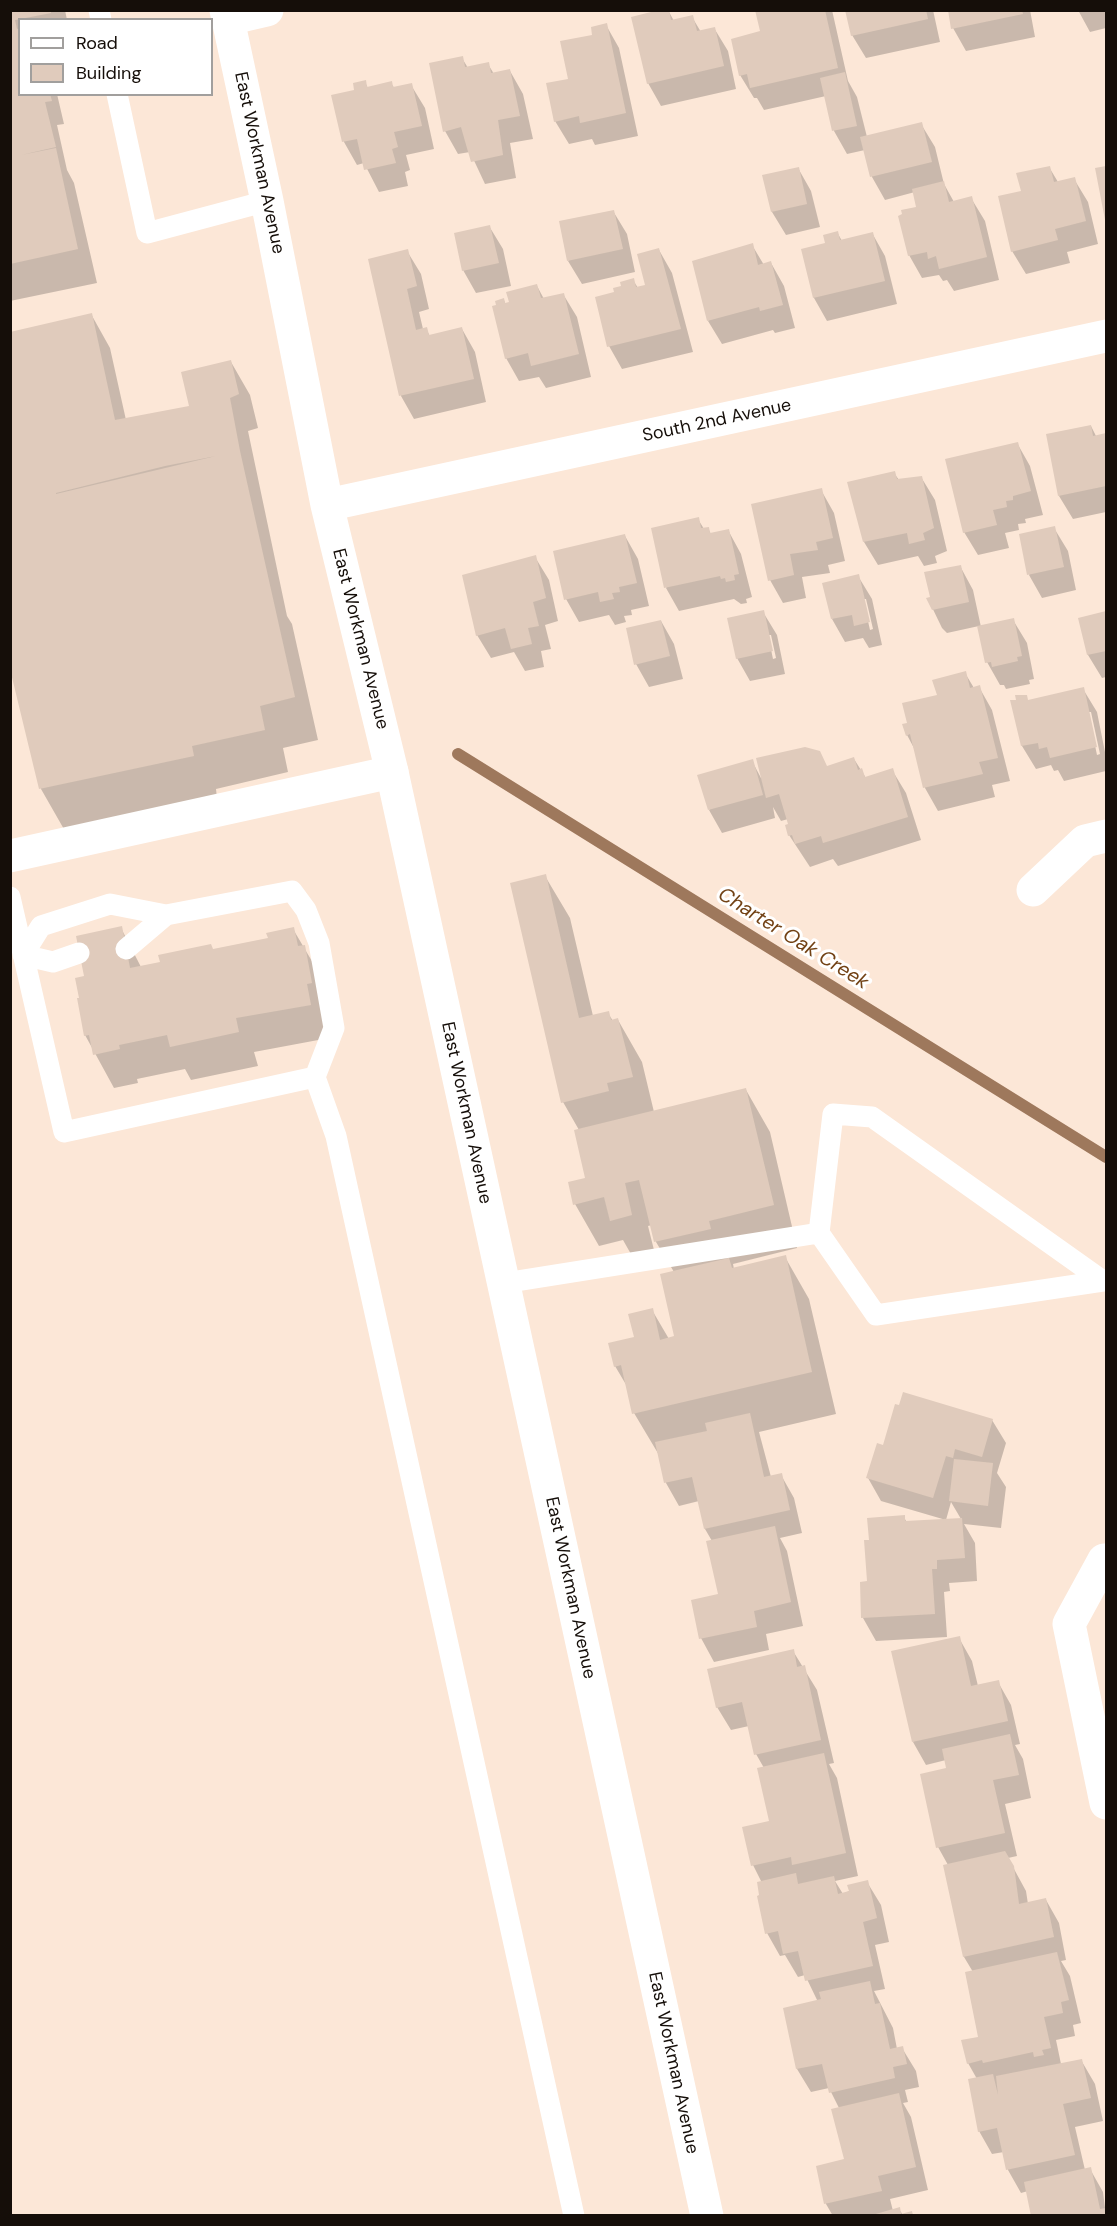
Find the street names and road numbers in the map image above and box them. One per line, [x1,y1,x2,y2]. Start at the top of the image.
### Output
street label: East Workman Avenue [229,70,289,256]
street label: South 2nd Avenue [641,395,793,447]
street label: East Workman Avenue [327,546,393,732]
street label: East Workman Avenue [436,1020,496,1206]
street label: East Workman Avenue [540,1495,600,1681]
street label: East Workman Avenue [643,1970,703,2156]

